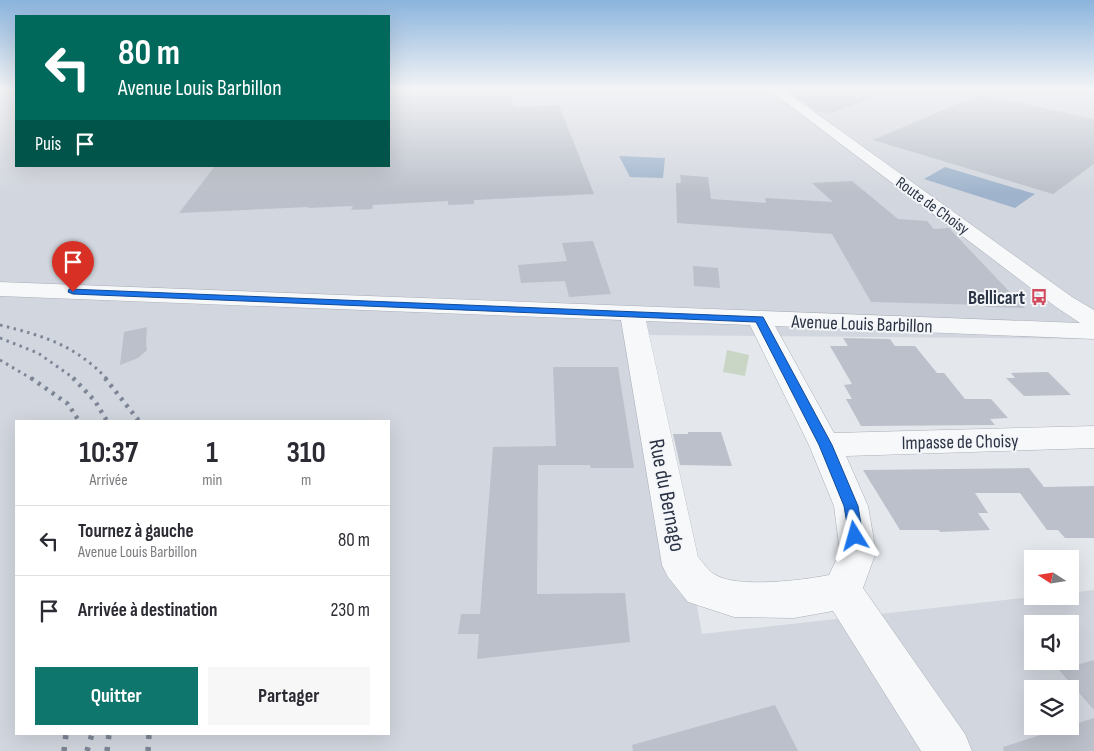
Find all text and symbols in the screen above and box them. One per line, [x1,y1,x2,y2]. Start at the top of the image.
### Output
text: 80 m [118,32,180,75]
icon: left [35,35,100,100]
text: Avenue Louis Barbillon [118,75,282,102]
icon: arrive [71,130,99,158]
text: Puis [35,133,61,156]
street label: Route de Choisy [892,173,972,239]
pin [52,241,94,292]
icon: arrive [59,248,87,276]
place label: Bellicart [968,287,1025,310]
bus stop icon: Bellicart [1029,287,1049,307]
street label: Avenue Louis Barbillon [790,311,933,338]
street label: Impasse de Choisy [901,430,1019,455]
text: 10:37 [79,435,138,471]
text: 1 [206,435,218,471]
text: 310 [286,435,326,471]
street label: Rue du Bernago [642,437,691,554]
text: Arrivée [89,471,128,490]
text: min [202,471,222,490]
text: m [301,471,311,490]
position arrow [828,509,880,561]
text: Tournez à gauche [78,520,194,543]
icon: left [35,527,63,555]
text: 80 m [338,529,370,552]
text: Avenue Louis Barbillon [78,543,197,562]
north arrow [1024,550,1079,605]
map controls [1024,550,1079,735]
icon: arrive [35,597,63,625]
text: Arrivée à destination [78,599,218,622]
text: 230 m [330,599,370,622]
button: sound [1024,615,1079,670]
button: Quitter [35,667,198,725]
button: Partager [208,667,370,725]
button: layers [1024,680,1079,735]

